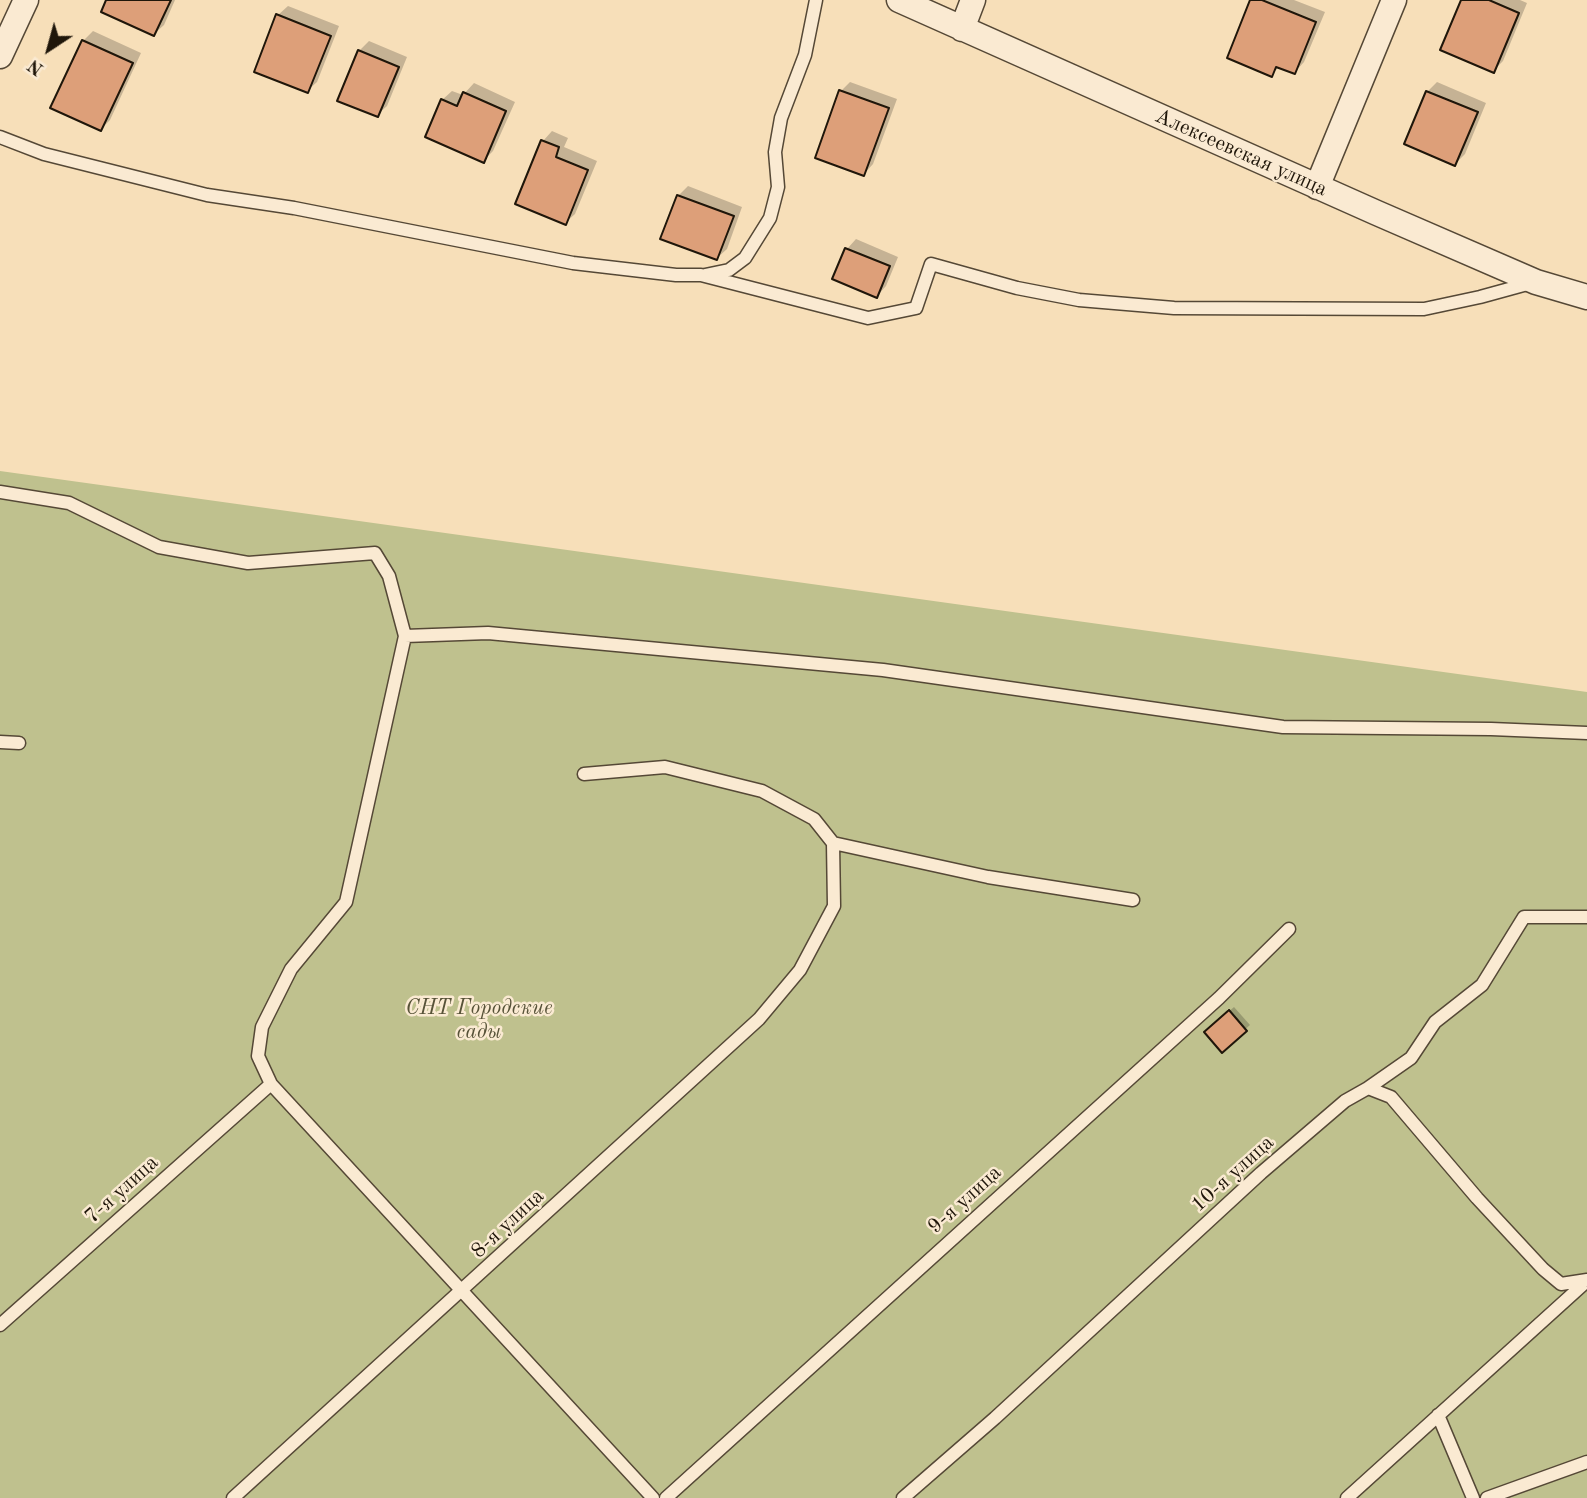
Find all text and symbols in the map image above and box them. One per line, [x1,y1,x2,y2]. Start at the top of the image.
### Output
north arrow [14,14,84,84]
text: N [25,54,48,78]
street label: Алексеевская улица [1151,104,1331,202]
park label: СНТ Городские сады [405,995,553,1045]
street label: 10-я улица [1186,1130,1280,1218]
street label: 7-я улица [80,1150,164,1230]
street label: 9-я улица [923,1160,1007,1240]
street label: 8-я улица [466,1184,550,1264]

